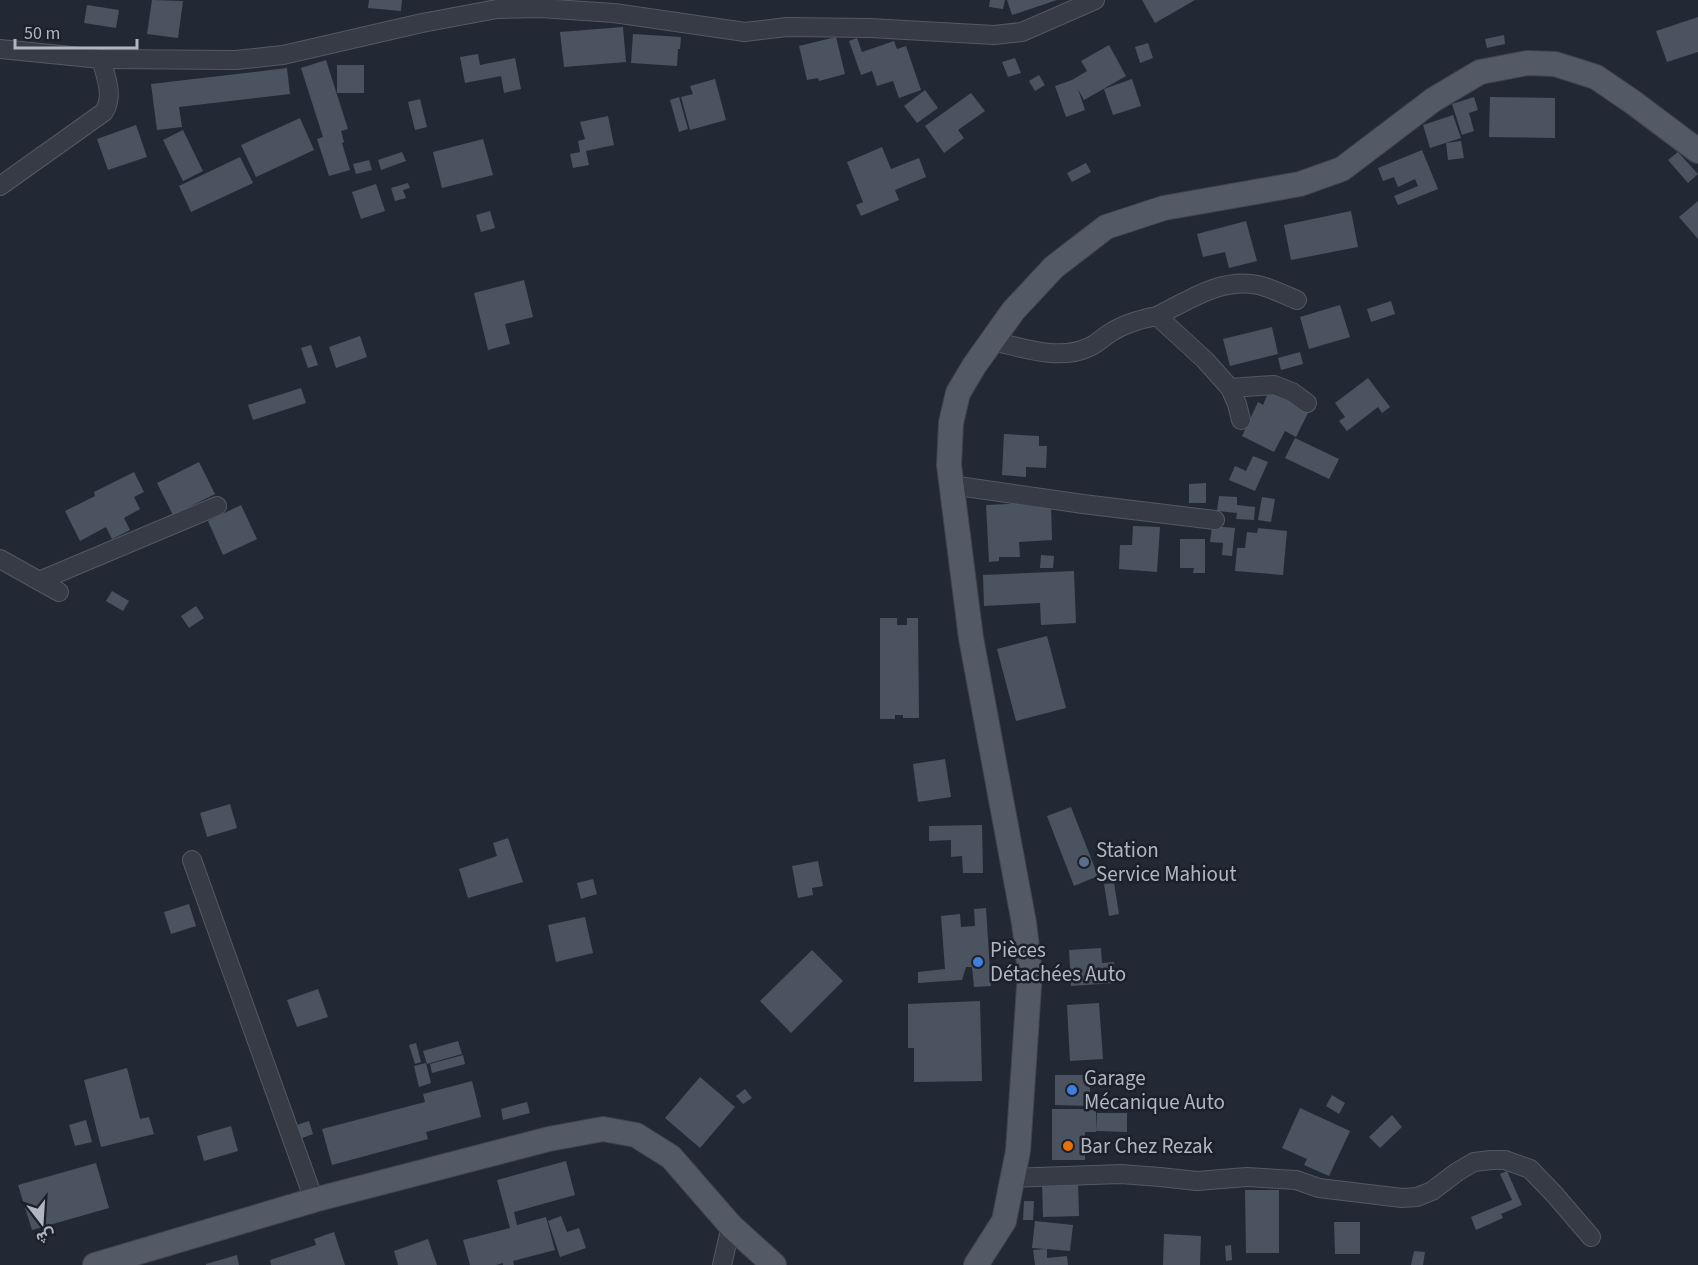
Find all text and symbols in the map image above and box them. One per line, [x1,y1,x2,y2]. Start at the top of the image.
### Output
scale bar [15,12,136,50]
text: 50 m [24,21,60,46]
place label: Station Service Mahiout [1096,835,1237,889]
marker: Station Service Mahiout [1077,855,1091,869]
place label: Pièces Détachées Auto [990,935,1126,989]
marker: Pièces Détachées Auto [971,955,985,969]
place label: Garage Mécanique Auto [1084,1063,1225,1117]
marker: Garage Mécanique Auto [1065,1083,1079,1097]
place label: Bar Chez Rezak [1080,1131,1214,1161]
marker: Bar Chez Rezak [1061,1139,1075,1153]
north arrow [12,1193,72,1253]
text: ش [34,1223,59,1250]

